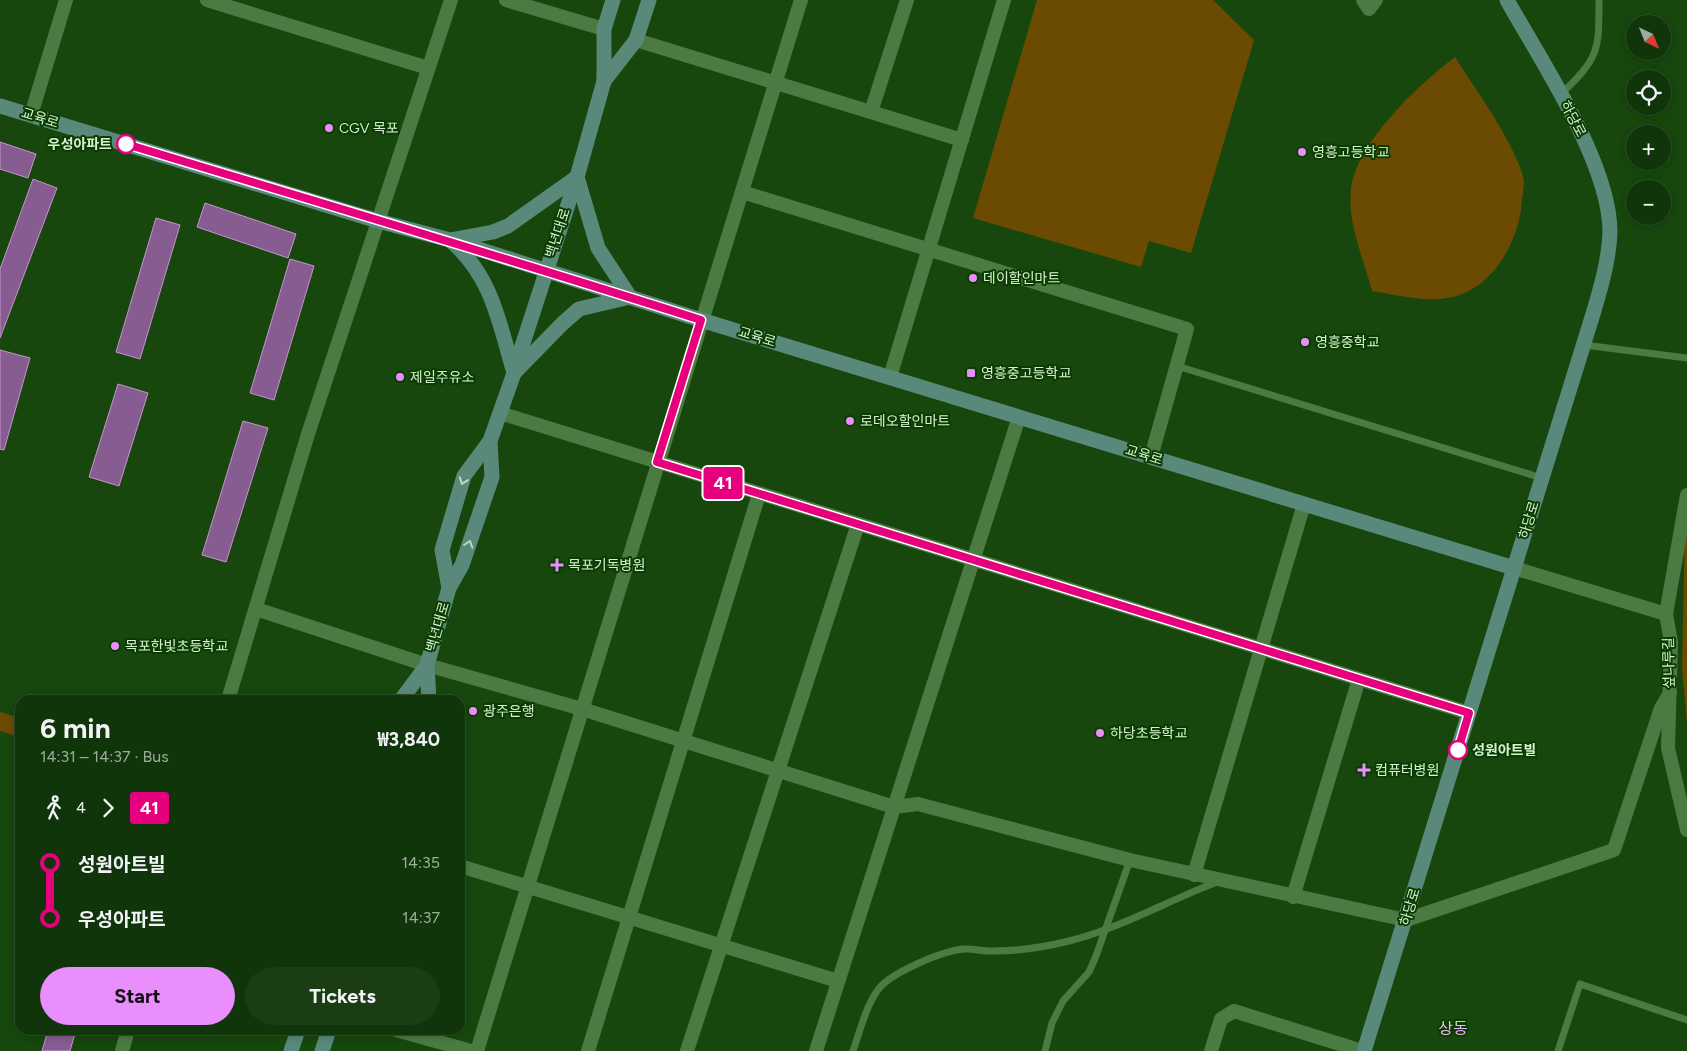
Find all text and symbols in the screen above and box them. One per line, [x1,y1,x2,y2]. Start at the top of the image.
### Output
north arrow [1626,15,1671,60]
map controls [1626,15,1671,225]
button: locate [1626,70,1671,115]
street label: 하당로 [1556,98,1590,140]
street label: 교육로 [19,104,61,132]
place label: CGV 목포 [339,120,399,137]
marker: CGV 목포 [323,122,335,134]
button: + [1626,125,1671,170]
marker: 우성아파트 [116,134,136,154]
place label: 우성아파트 [48,136,112,153]
place label: 영흥고등학교 [1312,144,1389,161]
marker: 영흥고등학교 [1296,146,1308,158]
button: − [1626,180,1671,225]
street label: 백년대로 [542,206,574,260]
place label: 데이할인마트 [983,270,1060,287]
marker: 데이할인마트 [967,272,979,284]
street label: 교육로 [736,323,778,351]
place label: 영흥중학교 [1315,334,1380,351]
marker: 영흥중학교 [1299,336,1311,348]
place label: 영흥중고등학교 [981,365,1071,382]
marker: 영흥중고등학교 [965,367,977,379]
place label: 제일주유소 [410,369,475,386]
marker: 제일주유소 [394,371,406,383]
place label: 로데오할인마트 [860,413,950,430]
marker: 로데오할인마트 [844,415,856,427]
street label: 교육로 [1123,441,1165,469]
line badge: 41 [700,467,746,499]
text: 41 [714,472,733,494]
one-way arrow [459,476,469,485]
street label: 하당로 [1515,499,1543,541]
one-way arrow [464,540,474,549]
place label: 목포기독병원 [568,557,645,574]
marker: 목포기독병원 [550,558,564,572]
street label: 백년대로 [423,600,453,654]
street label: 섶나루길 [1660,637,1678,689]
place label: 목포한빛초등학교 [125,638,228,655]
marker: 목포한빛초등학교 [109,640,121,652]
place label: 광주은행 [483,703,535,720]
marker: 광주은행 [467,705,479,717]
text: 6 min [40,711,111,745]
place label: 하당초등학교 [1110,725,1187,742]
marker: 하당초등학교 [1094,727,1106,739]
text: ₩3,840 [377,728,440,751]
marker: 성원아트빌 [1448,740,1468,760]
place label: 성원아트빌 [1472,742,1536,759]
text: 14:31 – 14:37 · Bus [40,747,169,766]
place label: 컴퓨터병원 [1375,762,1439,779]
marker: 컴퓨터병원 [1357,763,1371,777]
icon: walk [40,794,68,822]
icon: forward [94,794,122,822]
text: 41 [140,797,159,819]
text: 4 [76,798,86,817]
text: 성원아트빌 [78,853,165,876]
text: 14:35 [402,853,440,872]
street label: 하당로 [1396,886,1424,928]
text: 우성아파트 [78,908,165,931]
text: 14:37 [402,908,440,927]
button: Start [40,967,235,1025]
button: Tickets [245,967,440,1025]
district label: 상동 [1438,1019,1468,1038]

